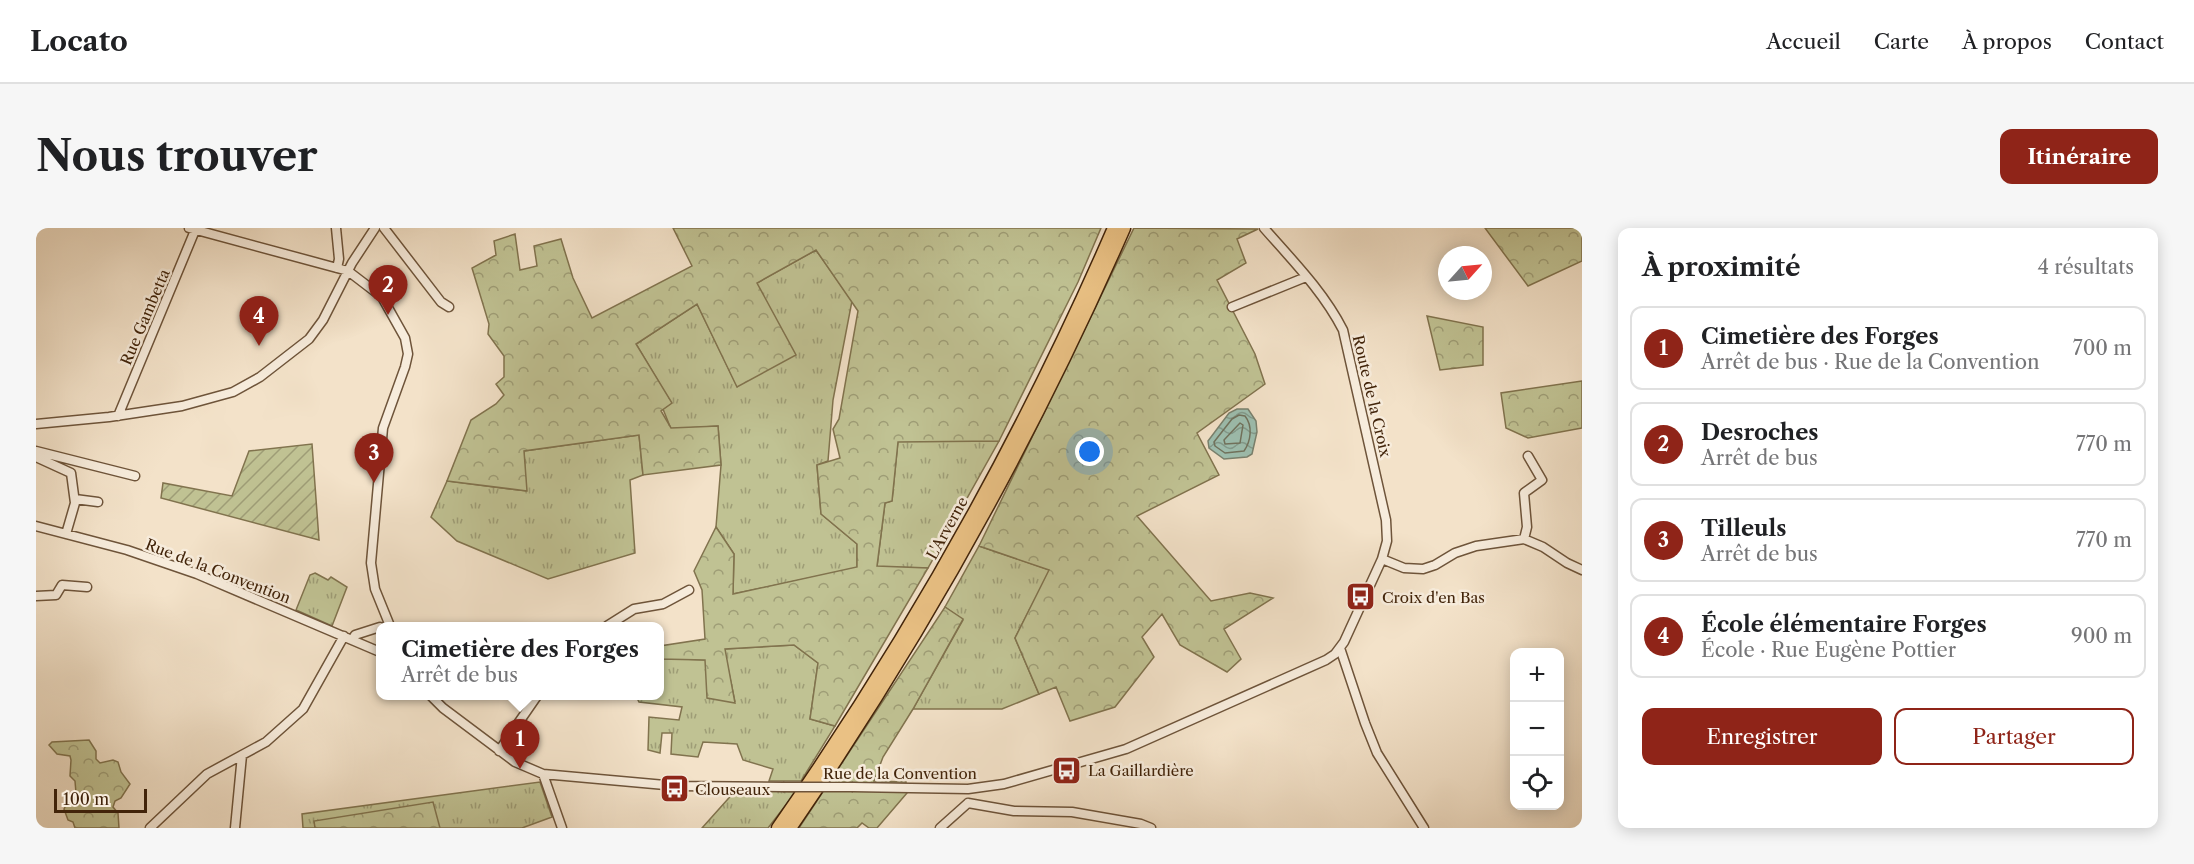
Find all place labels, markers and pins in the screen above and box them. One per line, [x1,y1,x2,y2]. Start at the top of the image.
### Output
pin: 2 [368,266,408,315]
pin: 4 [240,296,278,346]
pin: 3 [354,434,394,483]
bus stop icon: Croix d'en Bas [1345,581,1377,613]
place label: Croix d'en Bas [1382,588,1485,607]
pin: 1 [500,720,540,769]
bus stop icon: La Gaillardière [1051,754,1083,786]
place label: La Gaillardière [1088,761,1194,780]
bus stop icon: Clouseaux [658,773,690,805]
place label: Clouseaux [695,780,771,799]

